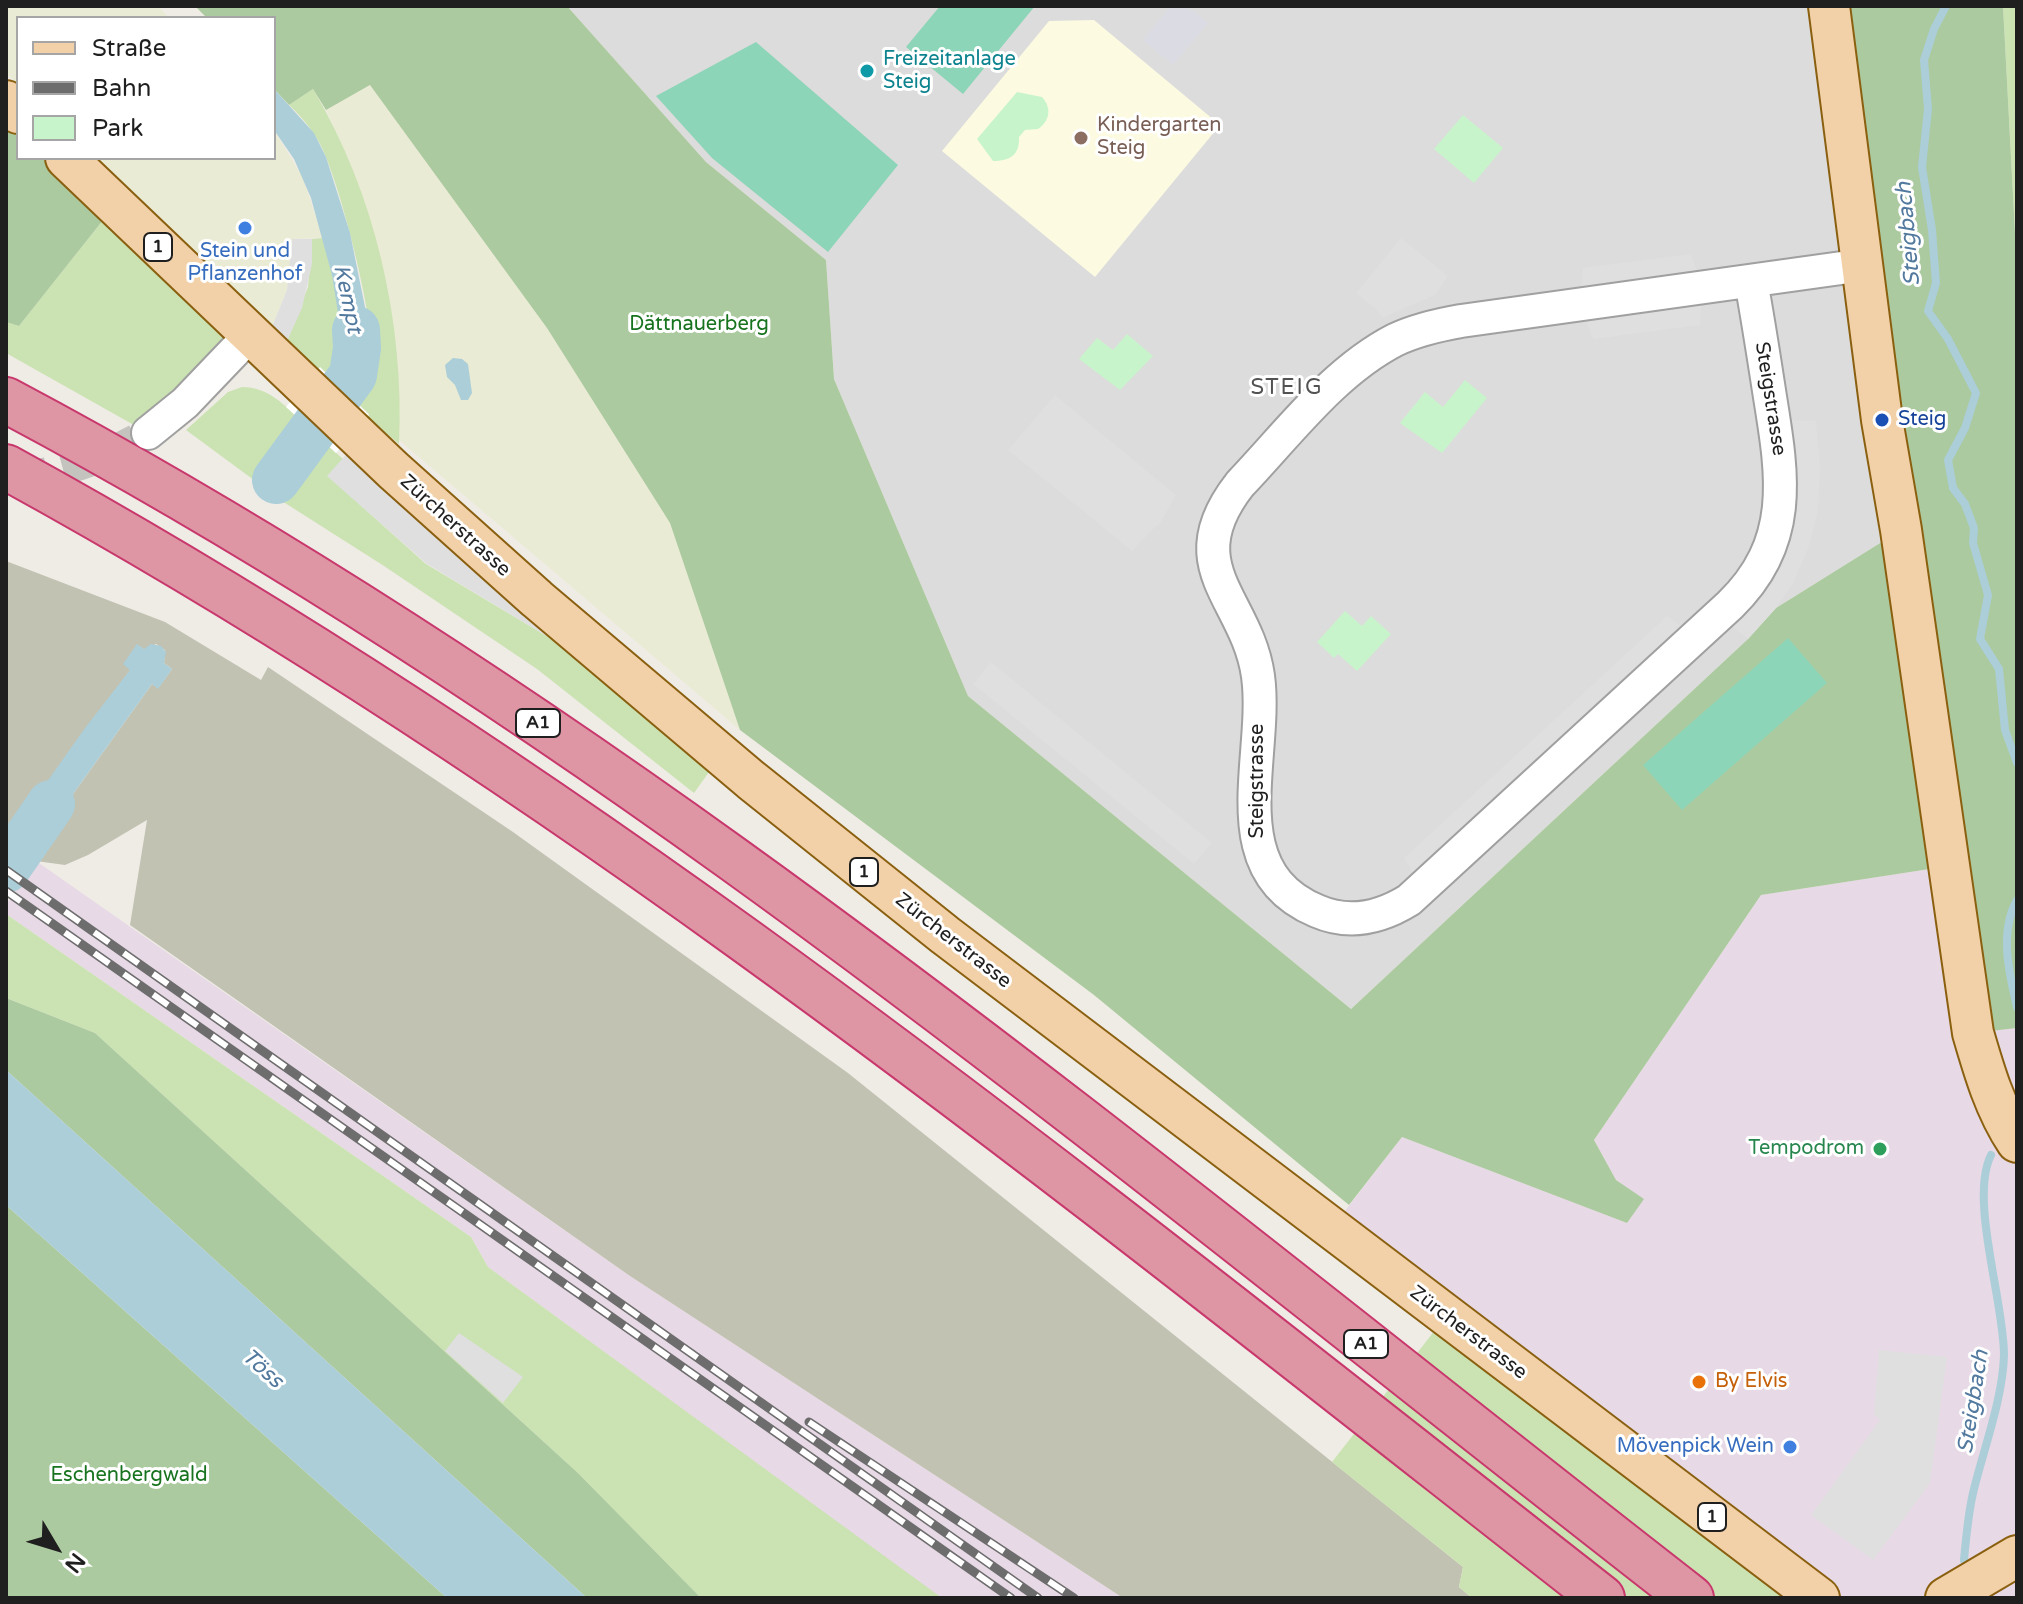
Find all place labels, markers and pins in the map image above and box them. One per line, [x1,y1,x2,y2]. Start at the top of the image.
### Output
place label: Freizeitanlage Steig [883,48,1016,95]
marker: Freizeitanlage Steig [858,62,876,80]
place label: Kindergarten Steig [1097,114,1221,161]
marker: Kindergarten Steig [1072,129,1090,147]
marker: Stein und Pflanzenhof [236,219,254,237]
place label: Stein und Pflanzenhof [188,240,302,287]
place label: Steig [1898,408,1946,432]
marker: Steig [1873,411,1891,429]
place label: Tempodrom [1748,1137,1864,1161]
marker: Tempodrom [1871,1140,1889,1158]
place label: By Elvis [1715,1370,1787,1394]
marker: By Elvis [1690,1373,1708,1391]
place label: Mövenpick Wein [1617,1435,1774,1459]
marker: Mövenpick Wein [1781,1438,1799,1456]

